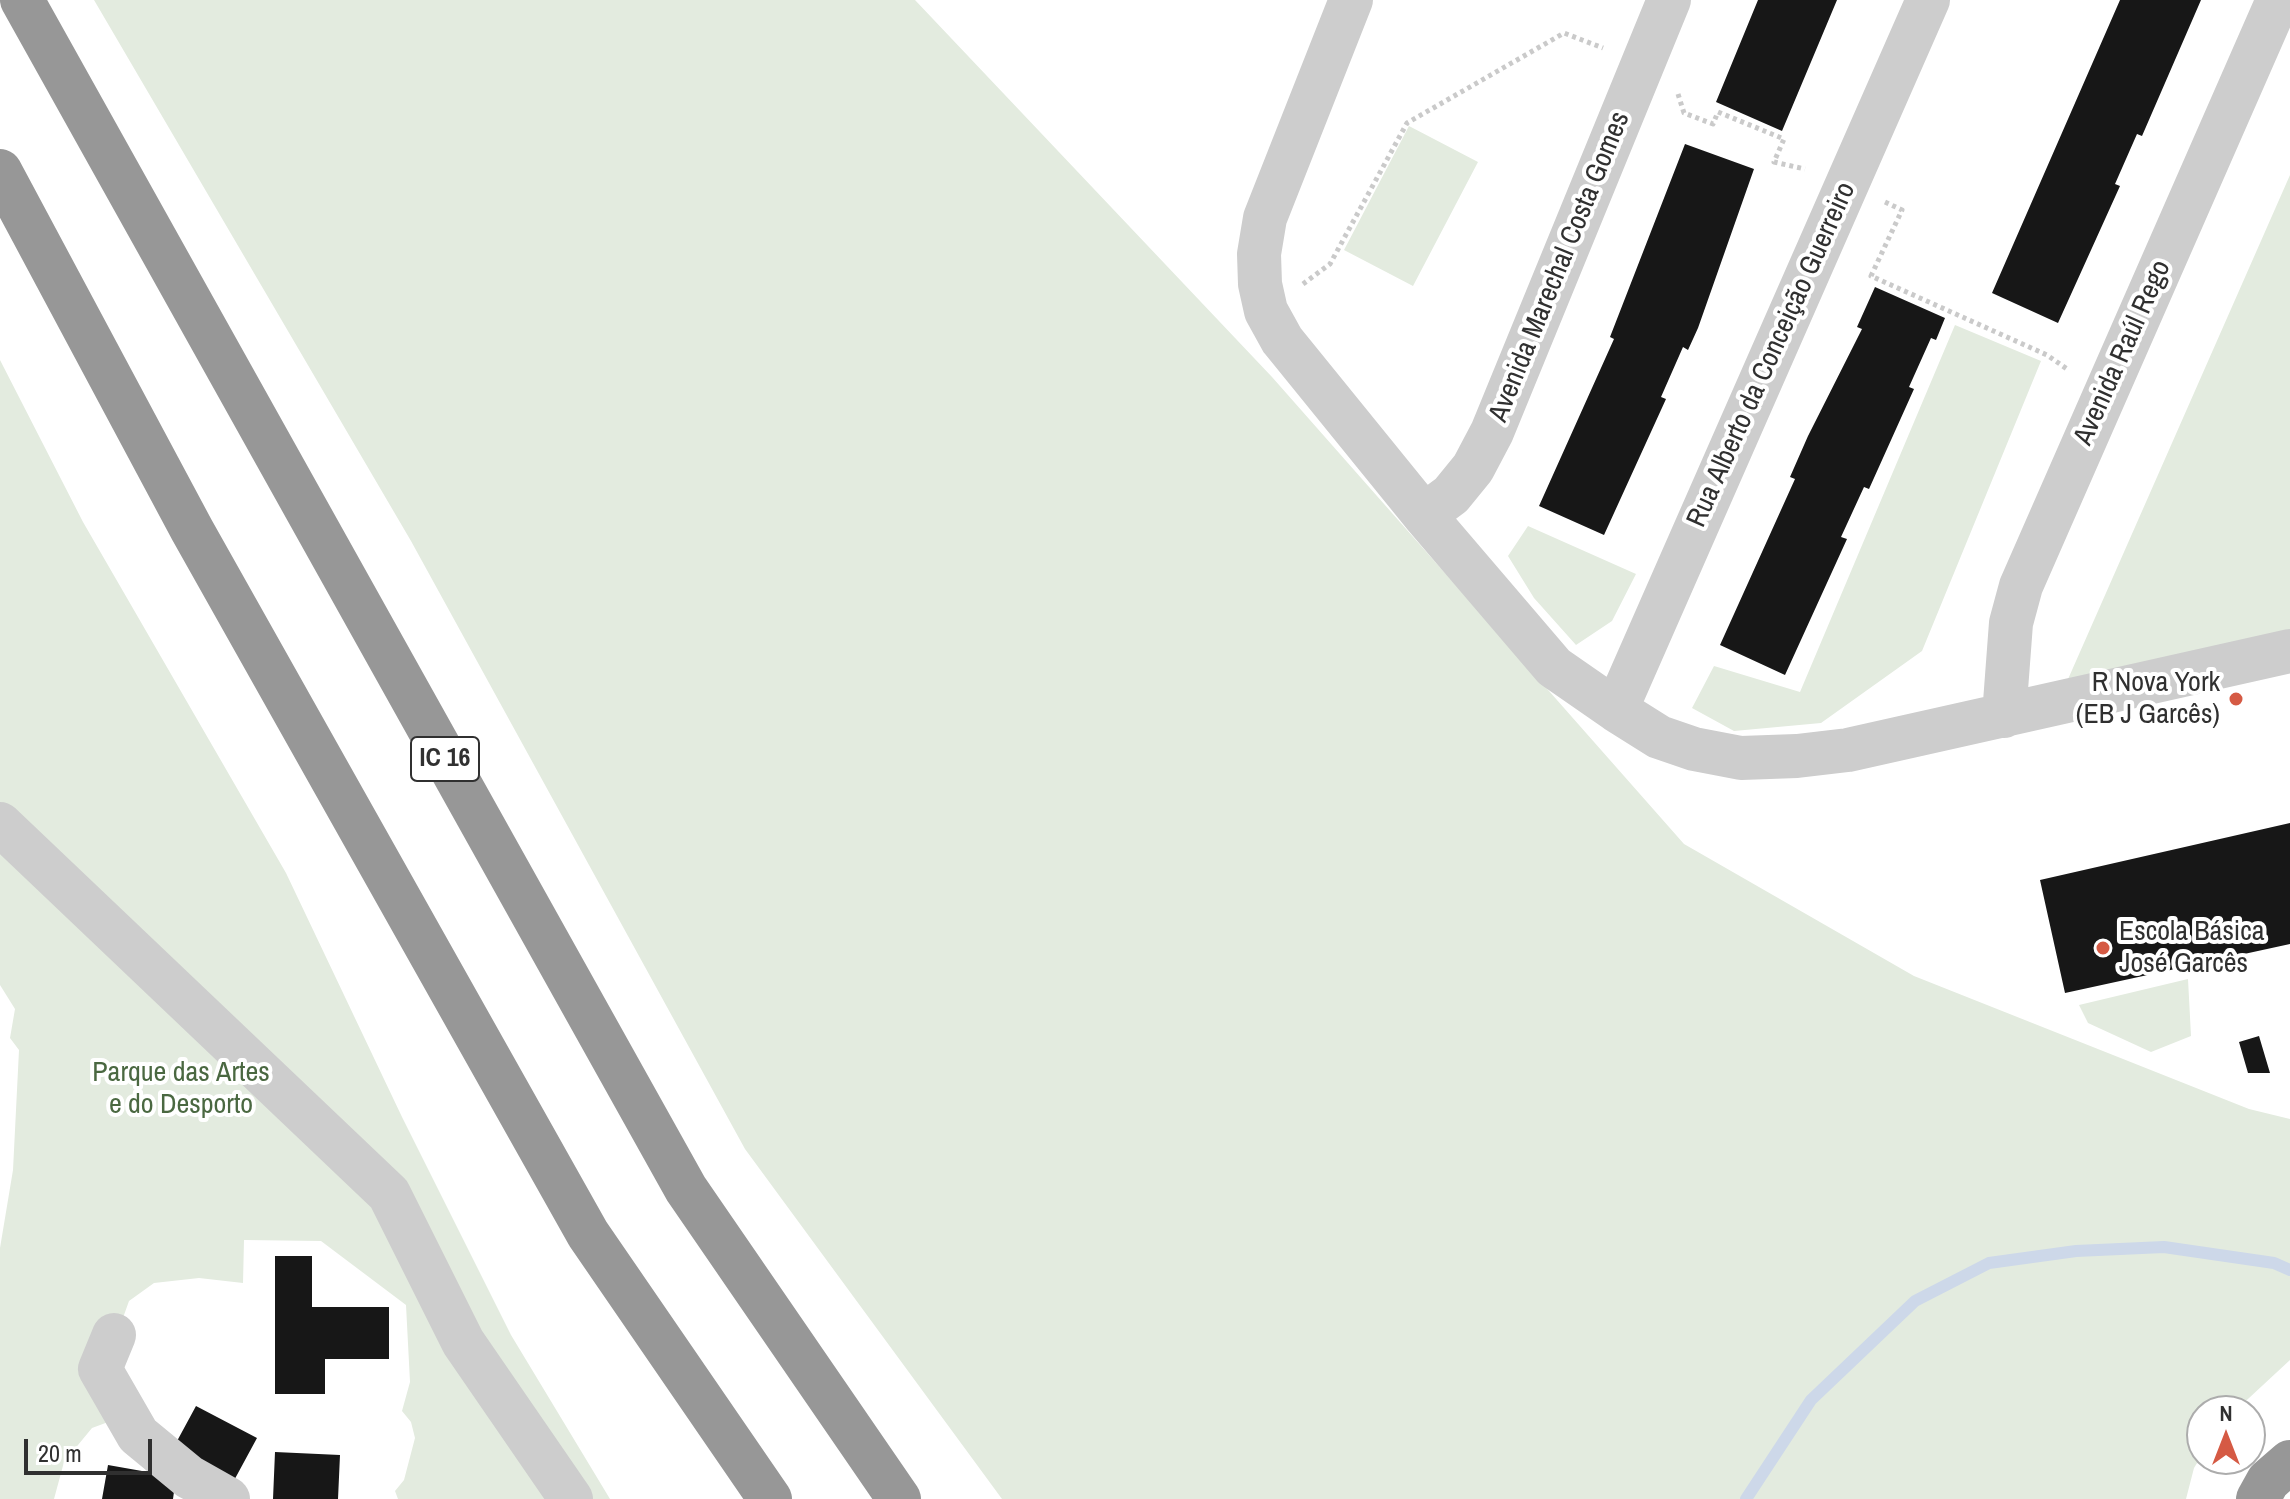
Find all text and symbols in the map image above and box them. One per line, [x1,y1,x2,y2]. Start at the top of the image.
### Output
street label: Avenida Marechal Costa Gomes [1482,107,1638,427]
street label: Rua Alberto da Conceição Guerreiro [1681,177,1863,533]
street label: Avenida Raúl Rego [2067,255,2179,451]
place label: R Nova York (EB J Garcês) [2076,666,2220,732]
marker: R Nova York (EB J Garcês) [2227,690,2245,708]
road number: IC 16 [411,737,479,781]
place label: Escola Básica José Garcês [2119,915,2264,981]
marker: Escola Básica José Garcês [2094,939,2112,957]
park label: Parque das Artes e do Desporto [92,1056,270,1122]
north arrow [2186,1395,2266,1475]
text: N [2219,1398,2233,1428]
scale bar [28,1423,156,1473]
text: 20 m [38,1437,82,1469]

